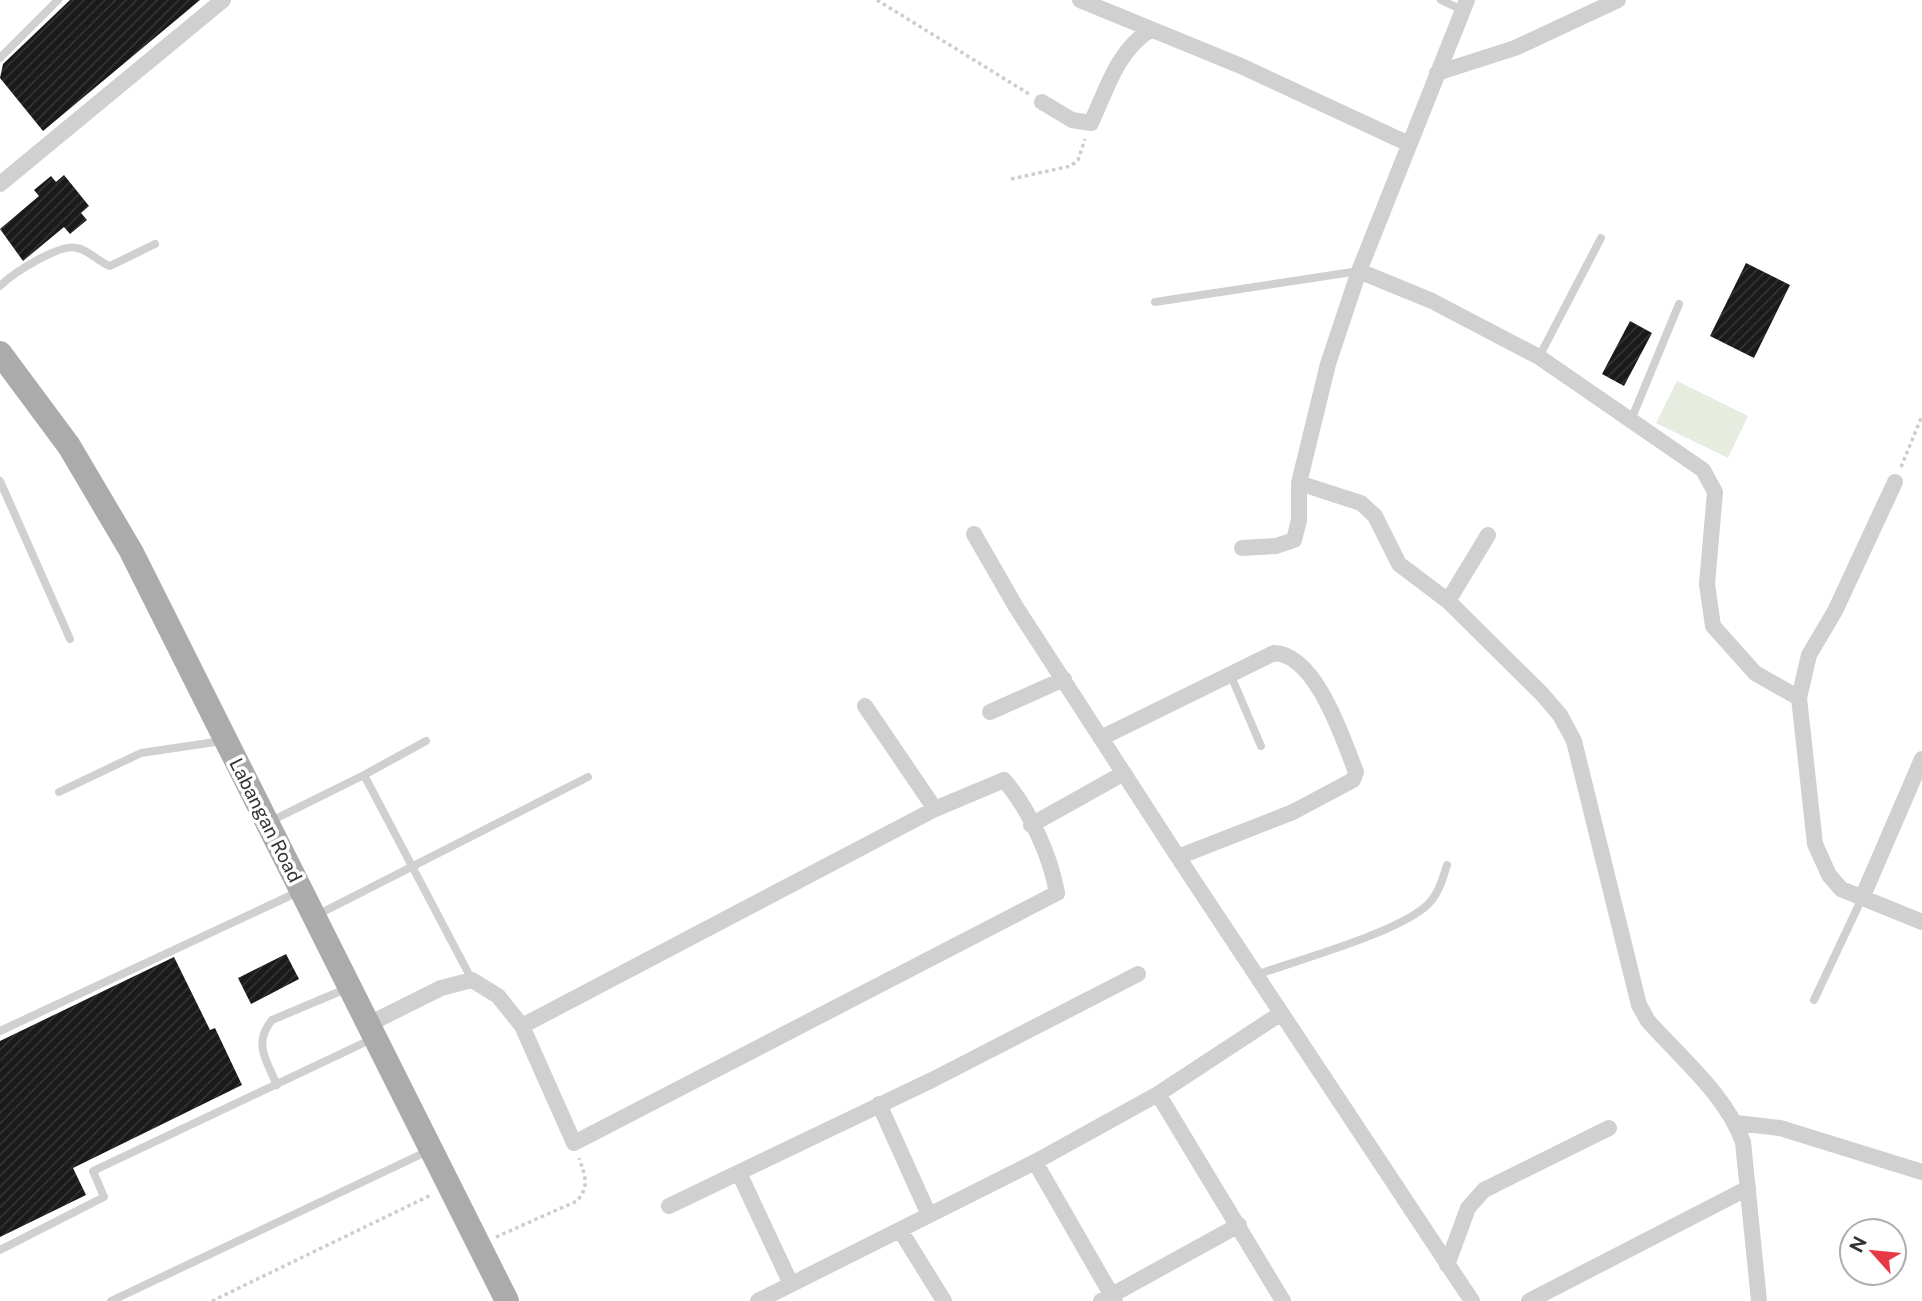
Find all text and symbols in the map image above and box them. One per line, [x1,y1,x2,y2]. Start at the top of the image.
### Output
street label: Labangan Road [225,754,307,886]
north arrow [1838,1217,1908,1287]
text: N [1845,1233,1871,1256]

